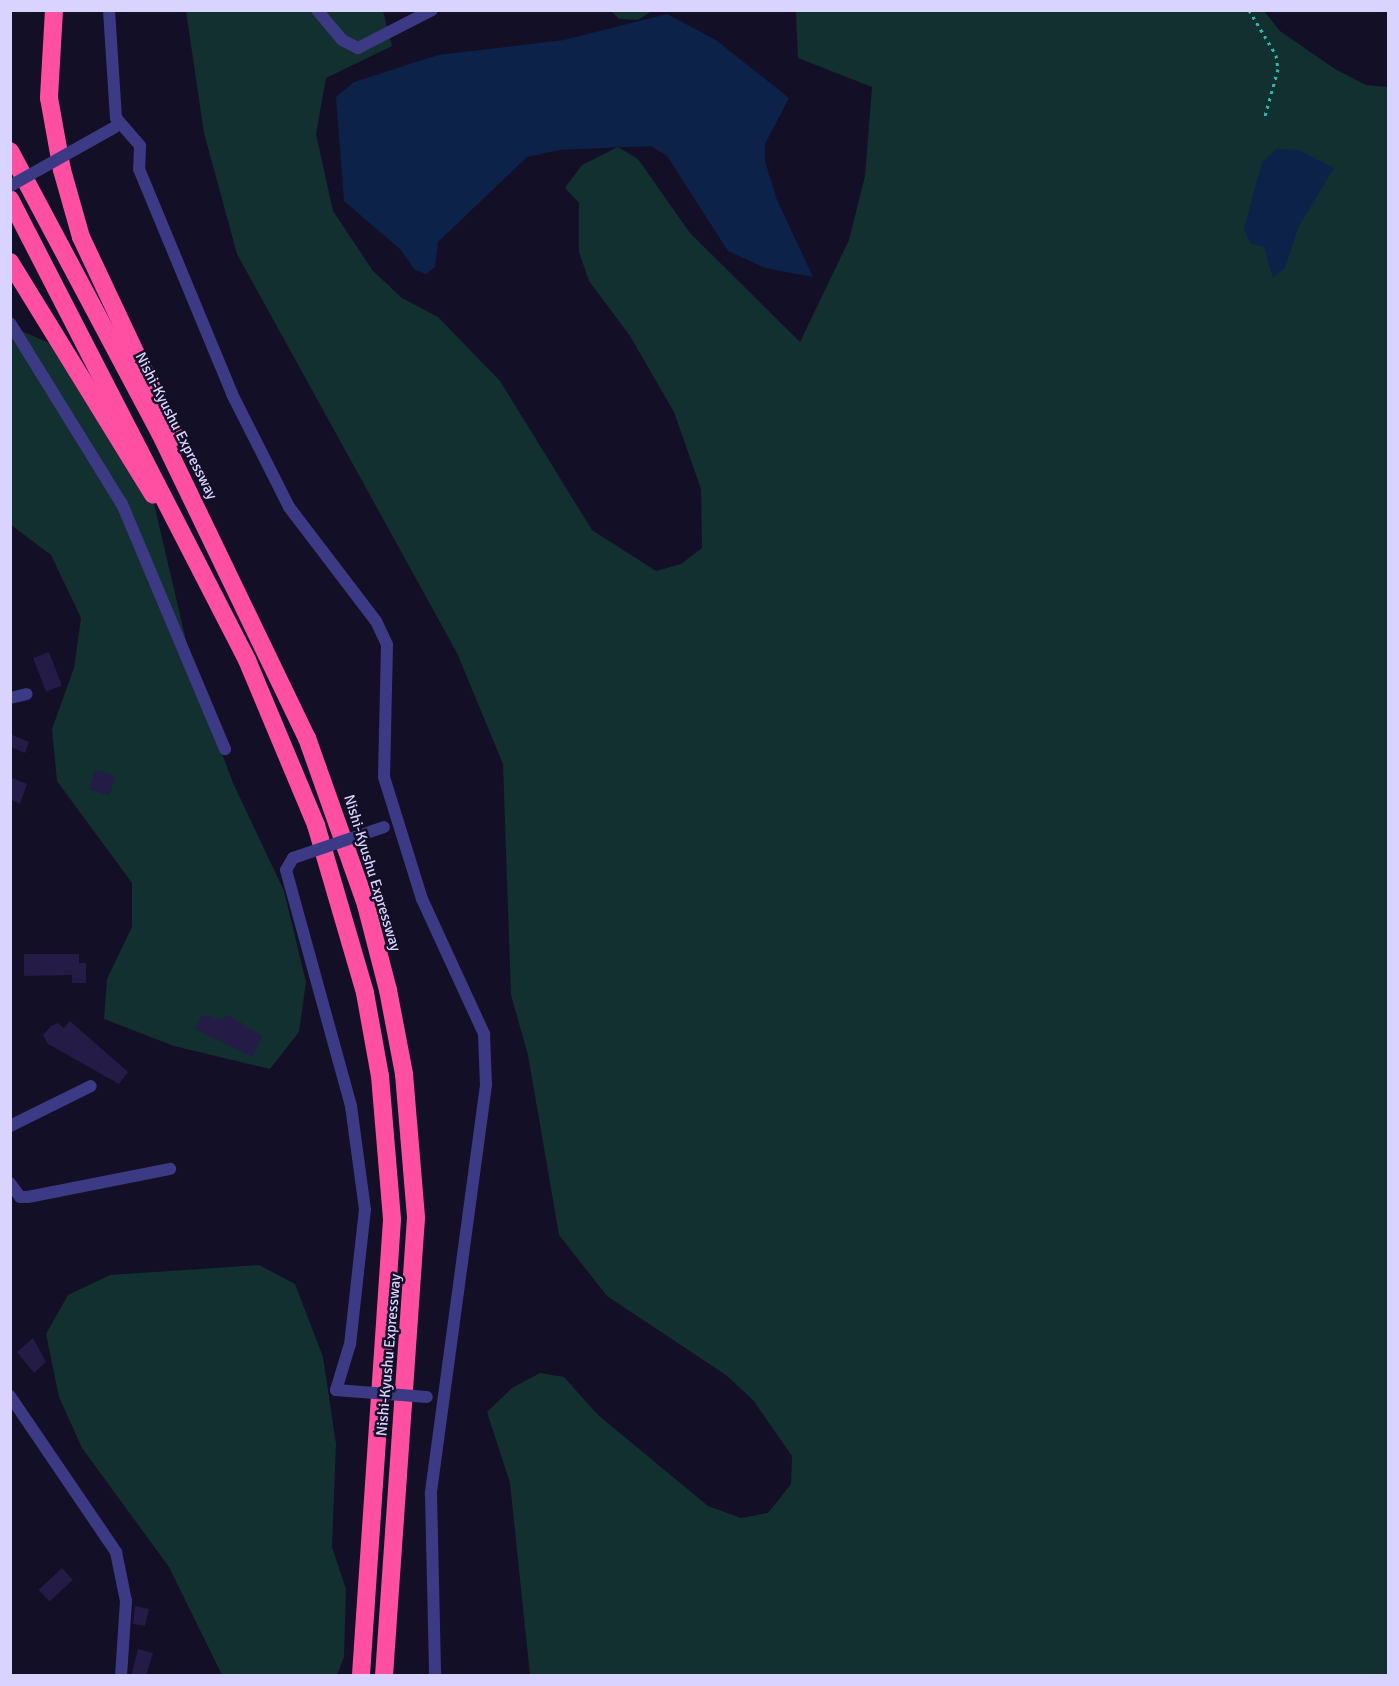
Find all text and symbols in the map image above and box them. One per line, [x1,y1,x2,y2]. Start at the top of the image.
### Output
street label: Nishi-Kyushu Expressway [131,349,221,503]
street label: Nishi-Kyushu Expressway [340,793,404,953]
street label: Nishi-Kyushu Expressway [373,1273,405,1437]

